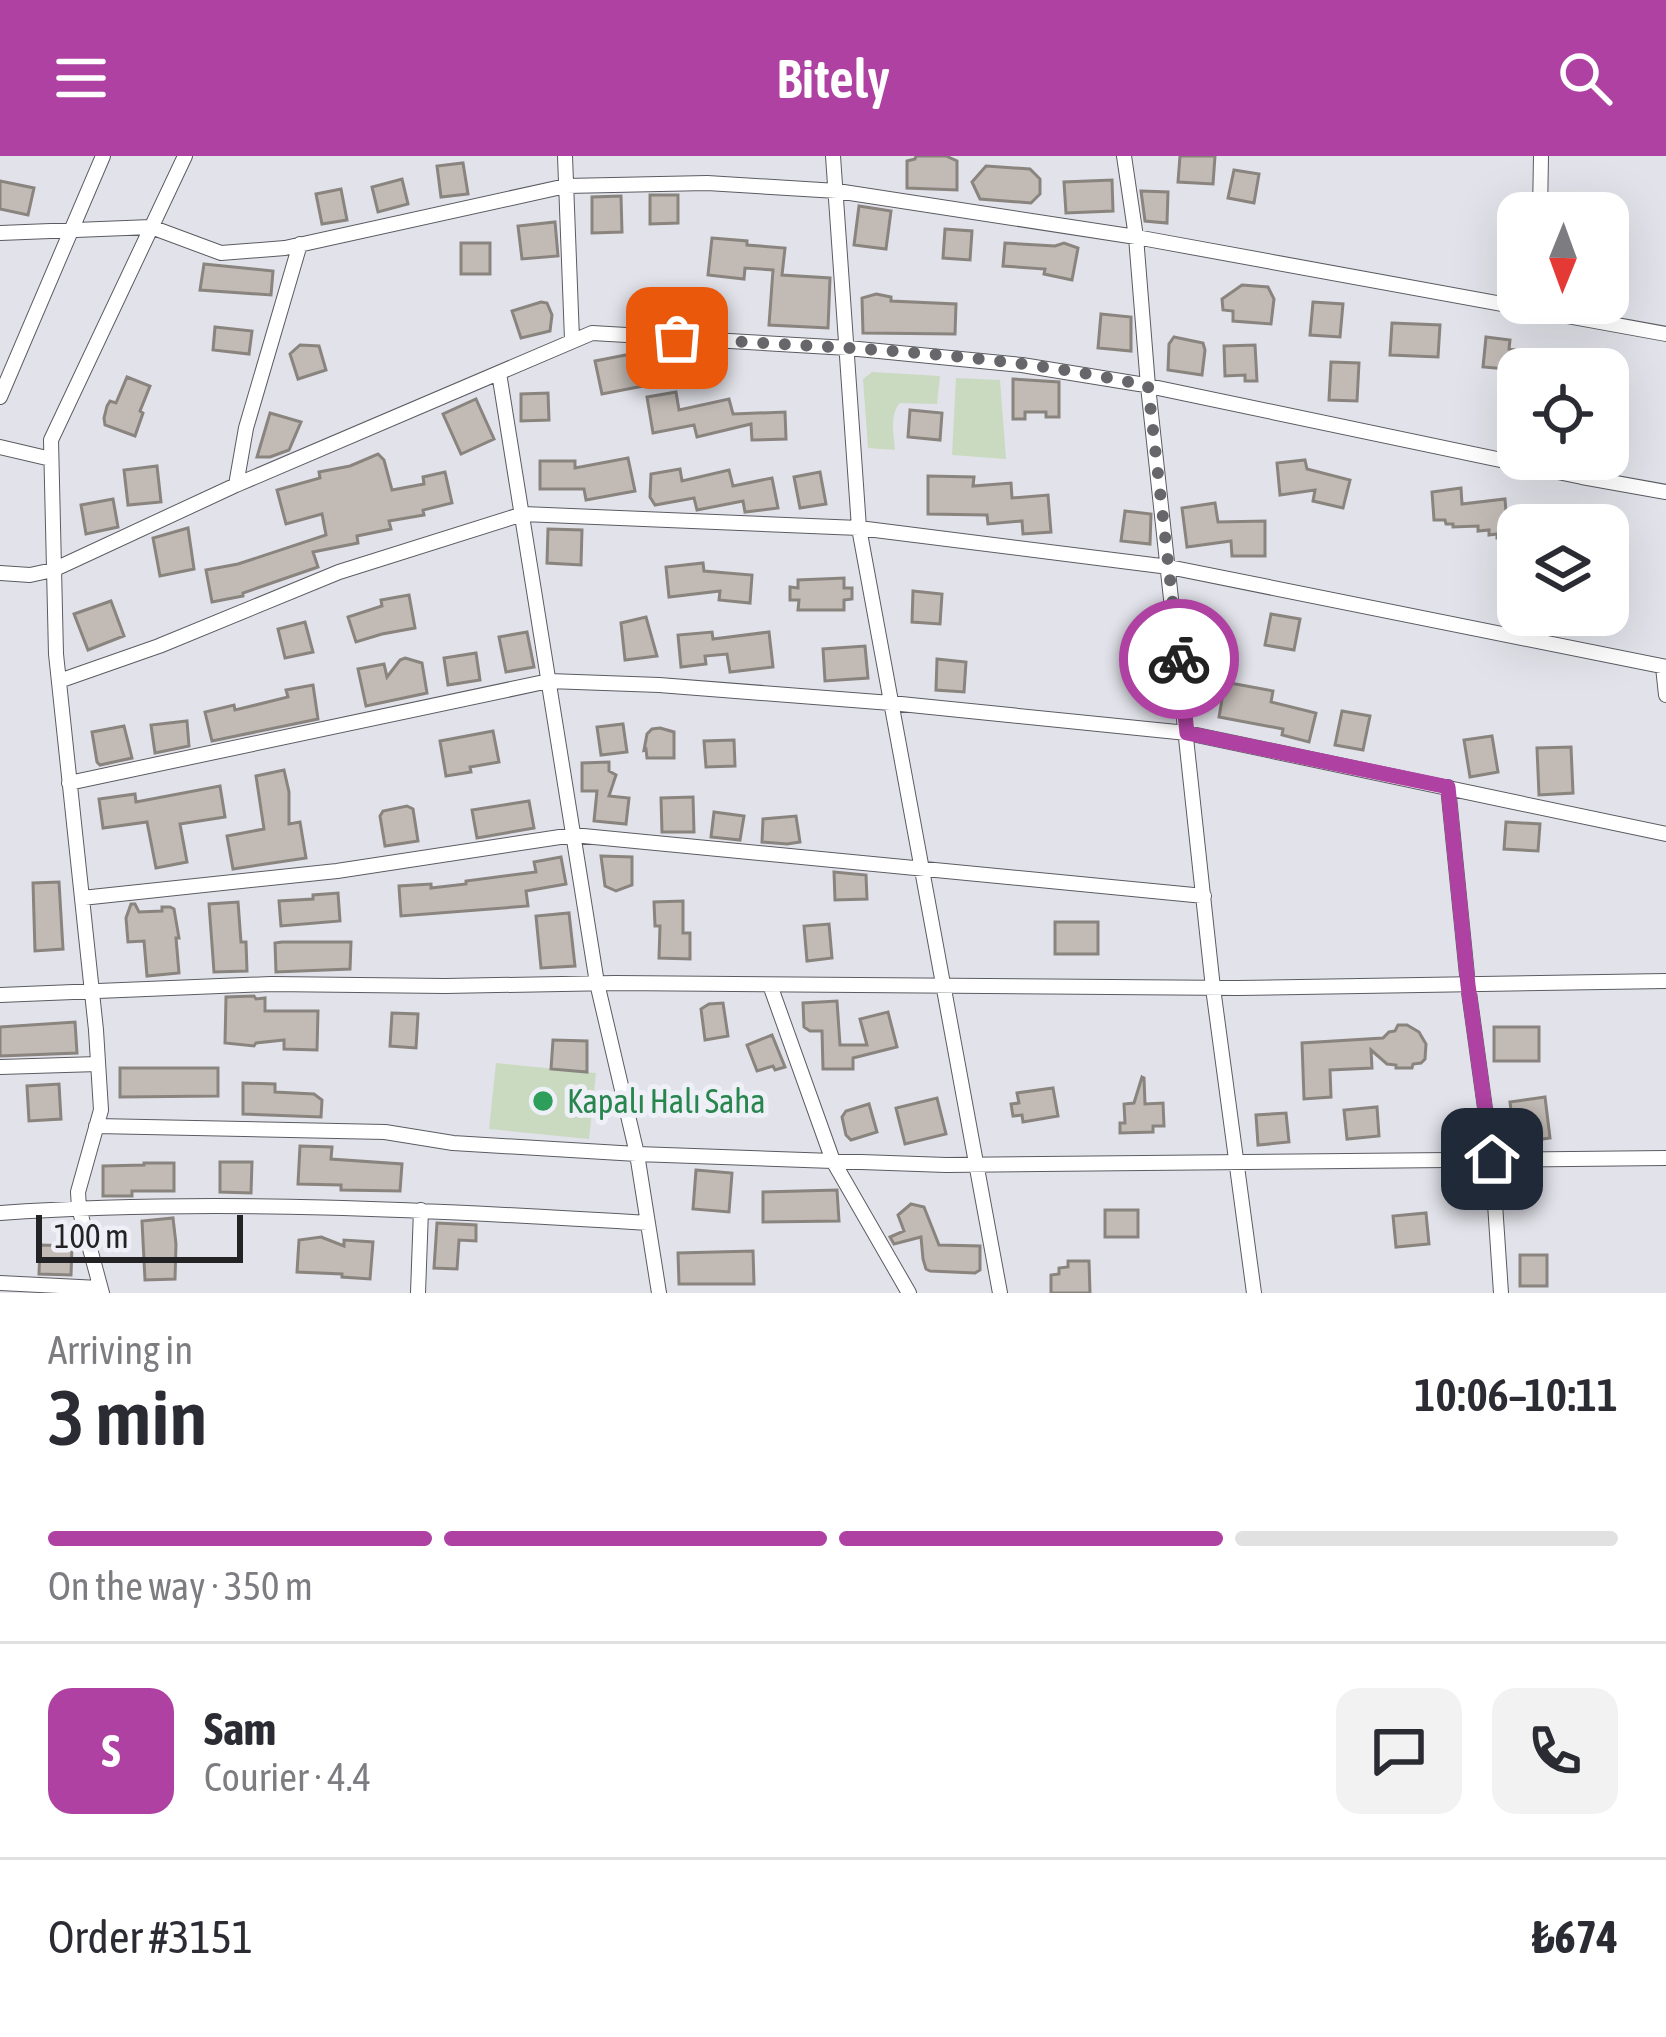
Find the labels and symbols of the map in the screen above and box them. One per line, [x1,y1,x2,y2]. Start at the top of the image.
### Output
north arrow [1497,192,1629,324]
pin [626,287,728,389]
courier [1119,599,1239,719]
place label: Kapalı Halı Saha [567,1082,766,1120]
marker: Kapalı Halı Saha [530,1088,556,1114]
pin [1441,1108,1543,1210]
scale bar [36,1209,243,1262]

